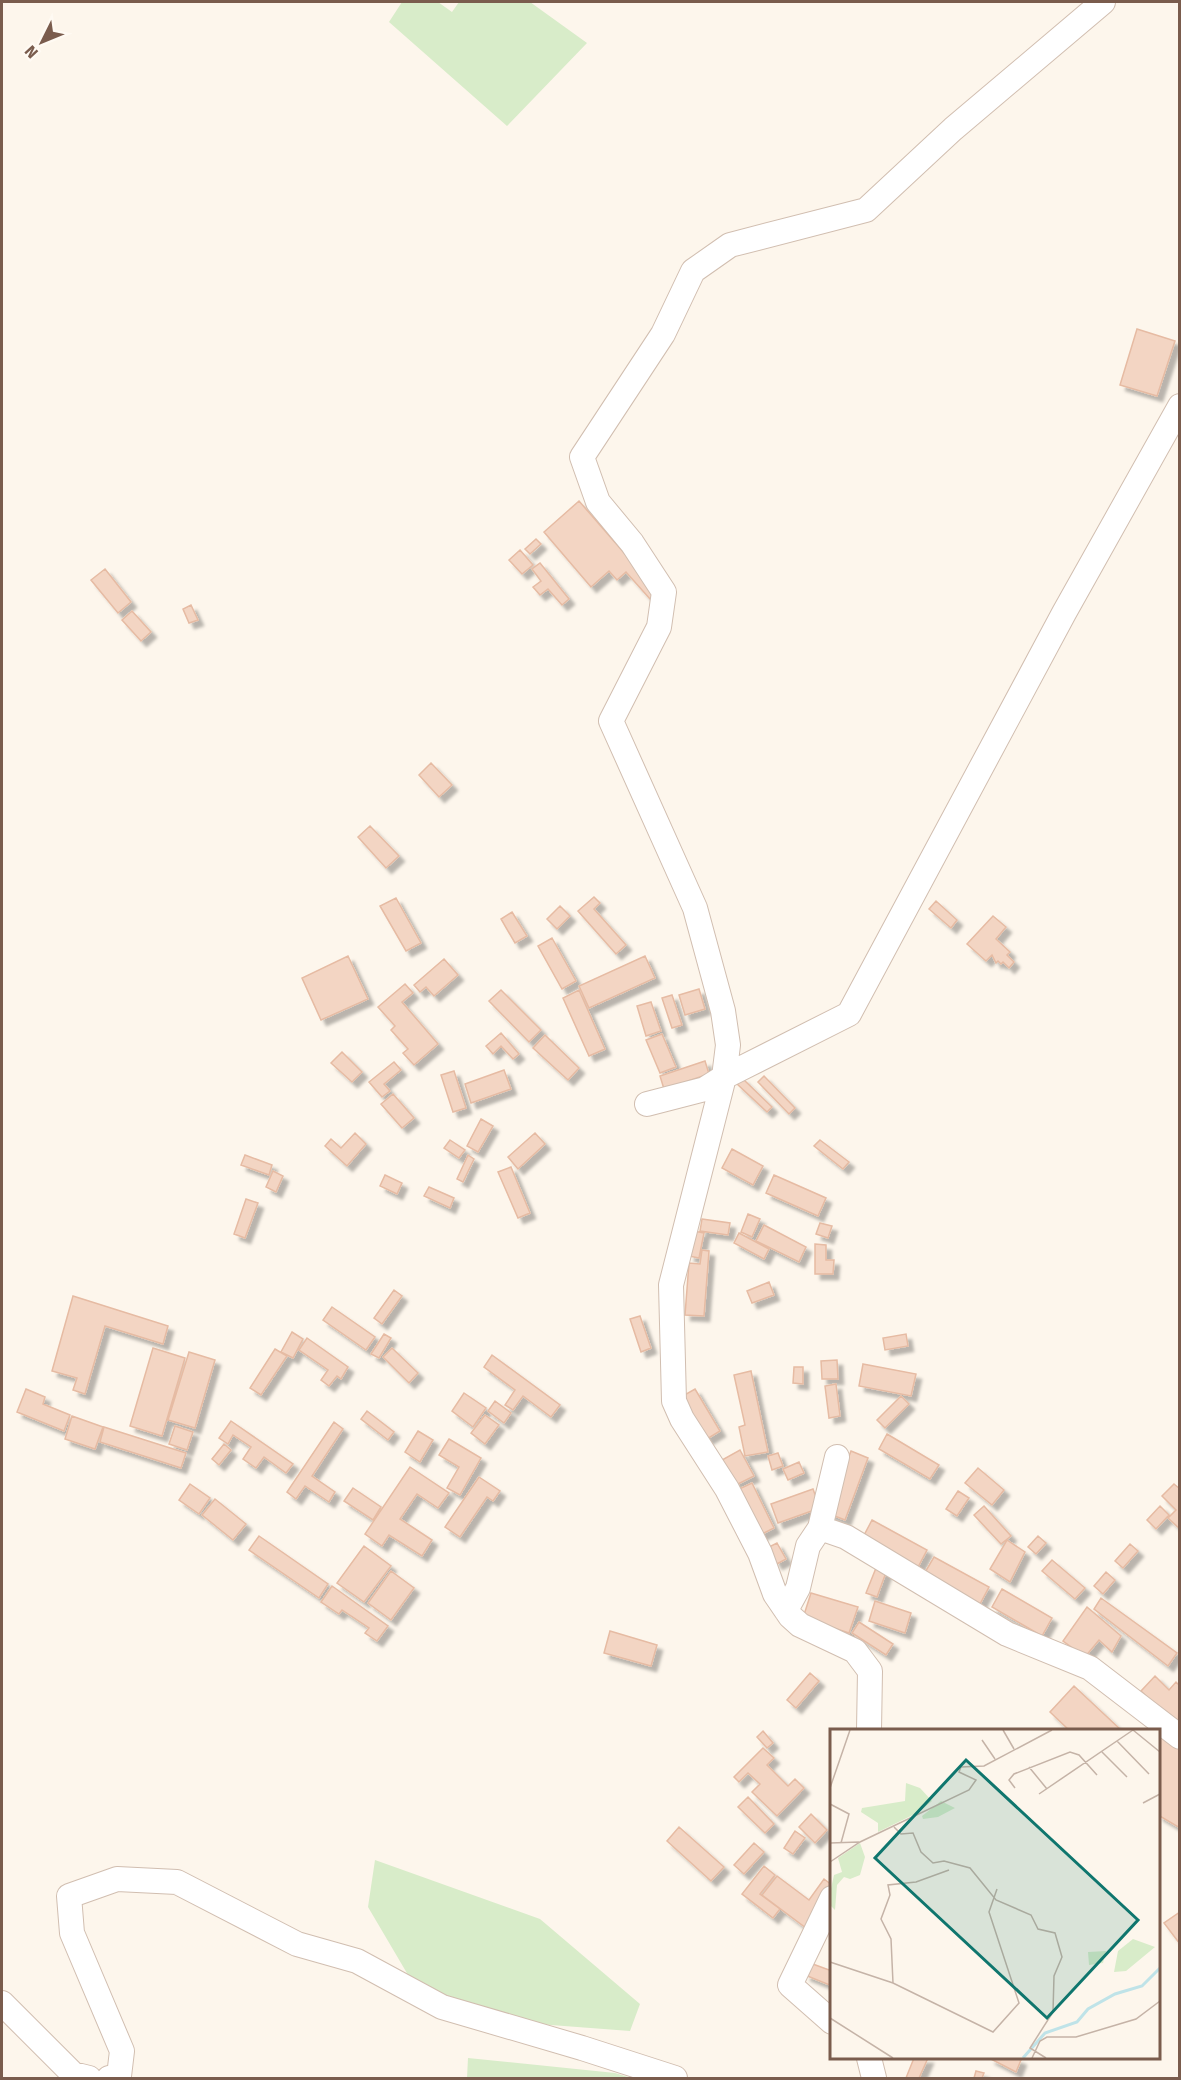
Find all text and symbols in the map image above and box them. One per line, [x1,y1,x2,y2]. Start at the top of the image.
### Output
north arrow [12,12,72,72]
text: N [21,42,42,62]
inset map [830,1729,1160,2059]

